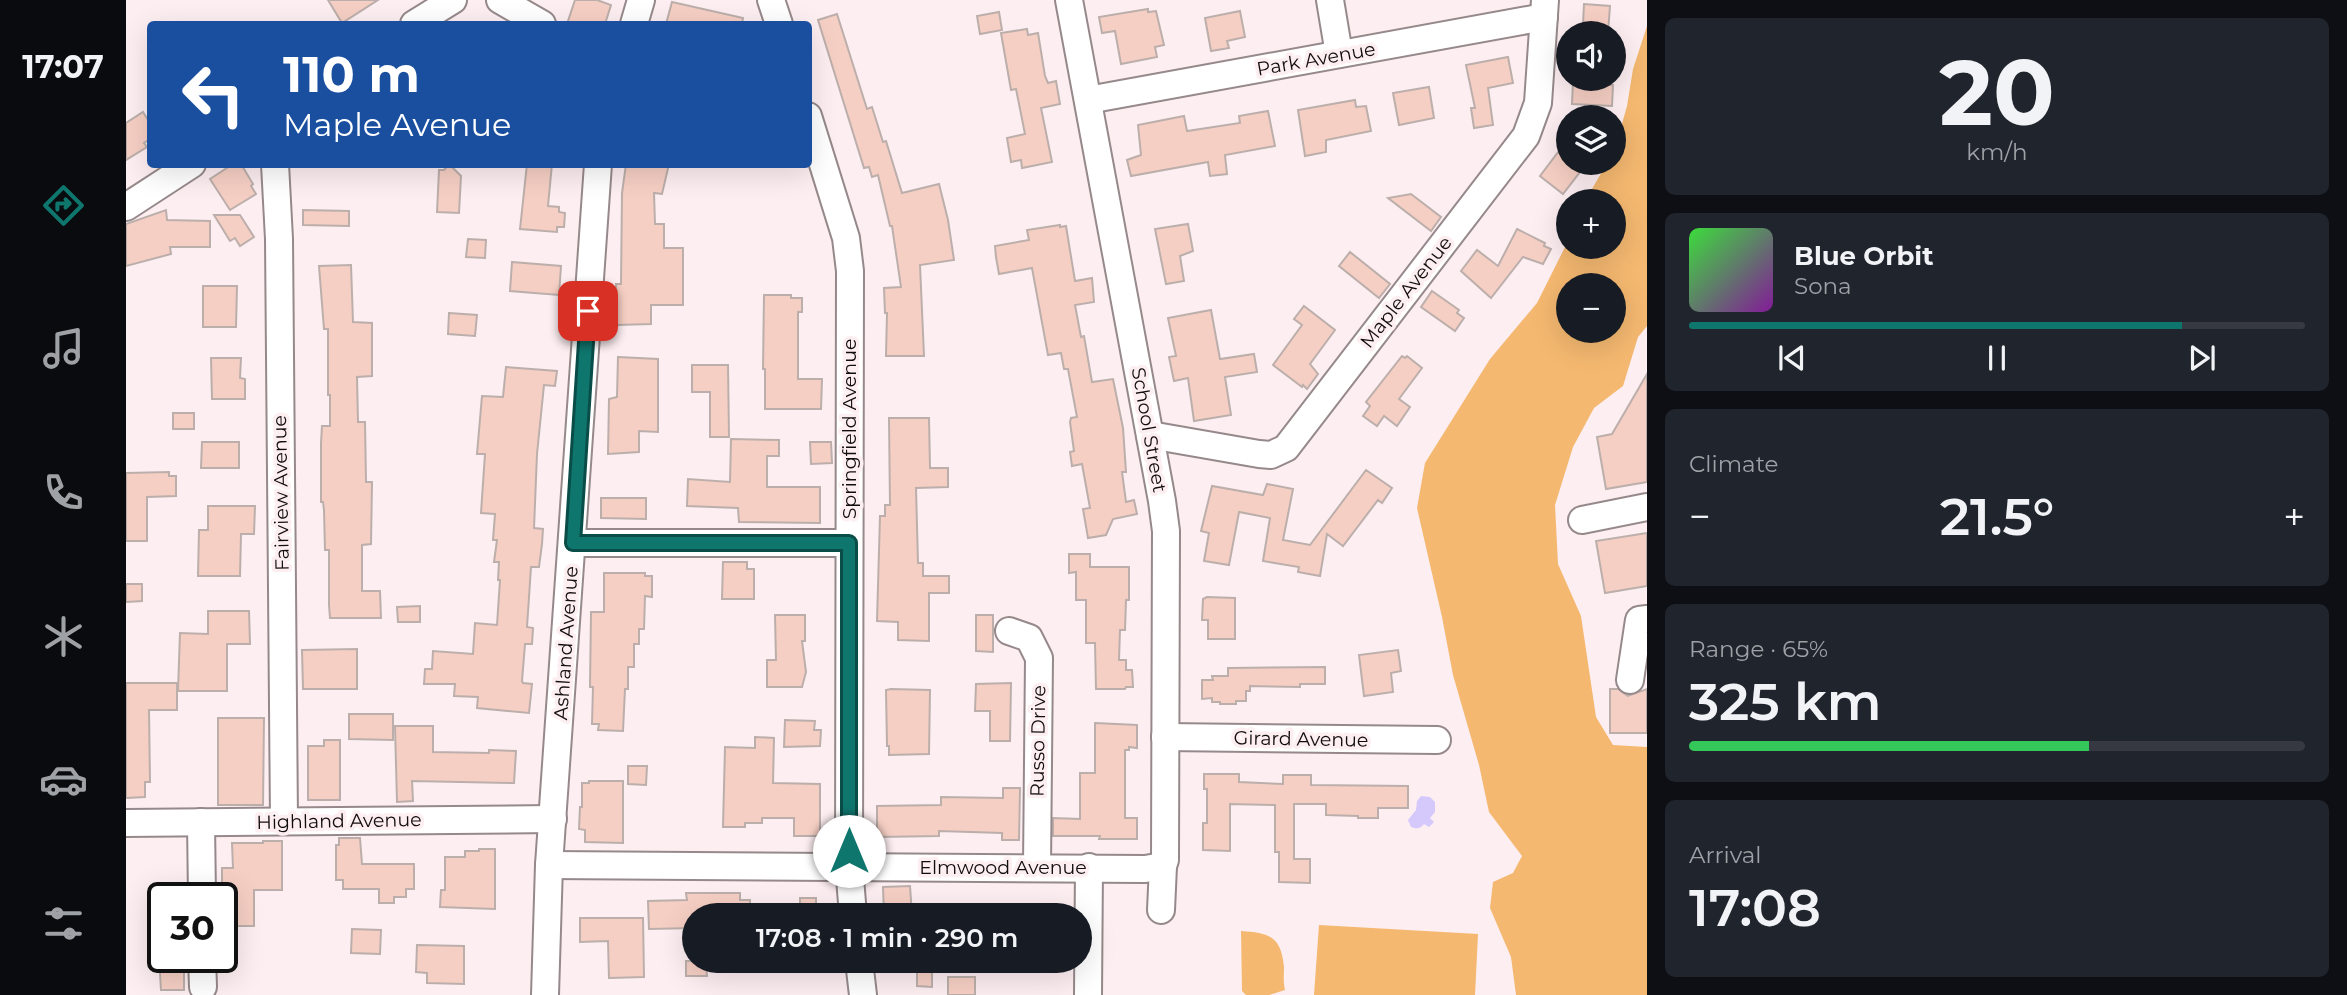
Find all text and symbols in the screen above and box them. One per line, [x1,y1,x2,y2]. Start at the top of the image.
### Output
map controls [1556,21,1626,343]
button: sound [1556,21,1626,91]
street label: Park Avenue [1255,37,1377,81]
text: 20 [1939,37,2055,148]
text: 110 m [283,45,420,104]
text: 17:07 [22,47,104,86]
icon: left [168,49,259,140]
text: Maple Avenue [283,105,511,144]
button: layers [1556,105,1626,175]
text: km/h [1966,138,2028,166]
icon: directions [39,181,88,230]
button: + [1556,189,1626,259]
street label: Maple Avenue [1355,232,1457,352]
text: Blue Orbit [1794,240,1933,272]
text: Sona [1794,272,1852,300]
button: − [1556,273,1626,343]
pin [558,281,618,341]
icon: arrive [569,292,607,330]
icon: music [39,324,88,373]
street label: Springfield Avenue [838,339,861,519]
icon: previous [1773,339,1811,377]
icon: pause [1978,339,2016,377]
icon: next [2183,339,2221,377]
street label: School Street [1127,366,1171,495]
street label: Fairview Avenue [268,415,294,571]
text: Climate [1689,450,1778,478]
icon: phone [39,468,88,517]
text: 21.5° [1940,485,2054,548]
text: − [1689,493,1711,540]
text: + [2283,493,2305,540]
street label: Ashland Avenue [549,565,583,721]
icon: climate [39,612,88,661]
text: Range · 65% [1689,635,1828,663]
text: 325 km [1689,670,1882,733]
street label: Russo Drive [1026,685,1050,797]
street label: Girard Avenue [1233,726,1369,752]
icon: car [39,755,88,804]
street label: Highland Avenue [256,808,422,834]
position arrow [812,814,886,888]
text: Arrival [1689,841,1762,869]
street label: Elmwood Avenue [919,856,1087,879]
text: 17:08 [1689,876,1821,939]
speed limit sign: 30 [147,882,238,973]
icon: filters [39,899,88,948]
text: 17:08 · 1 min · 290 m [756,922,1018,954]

